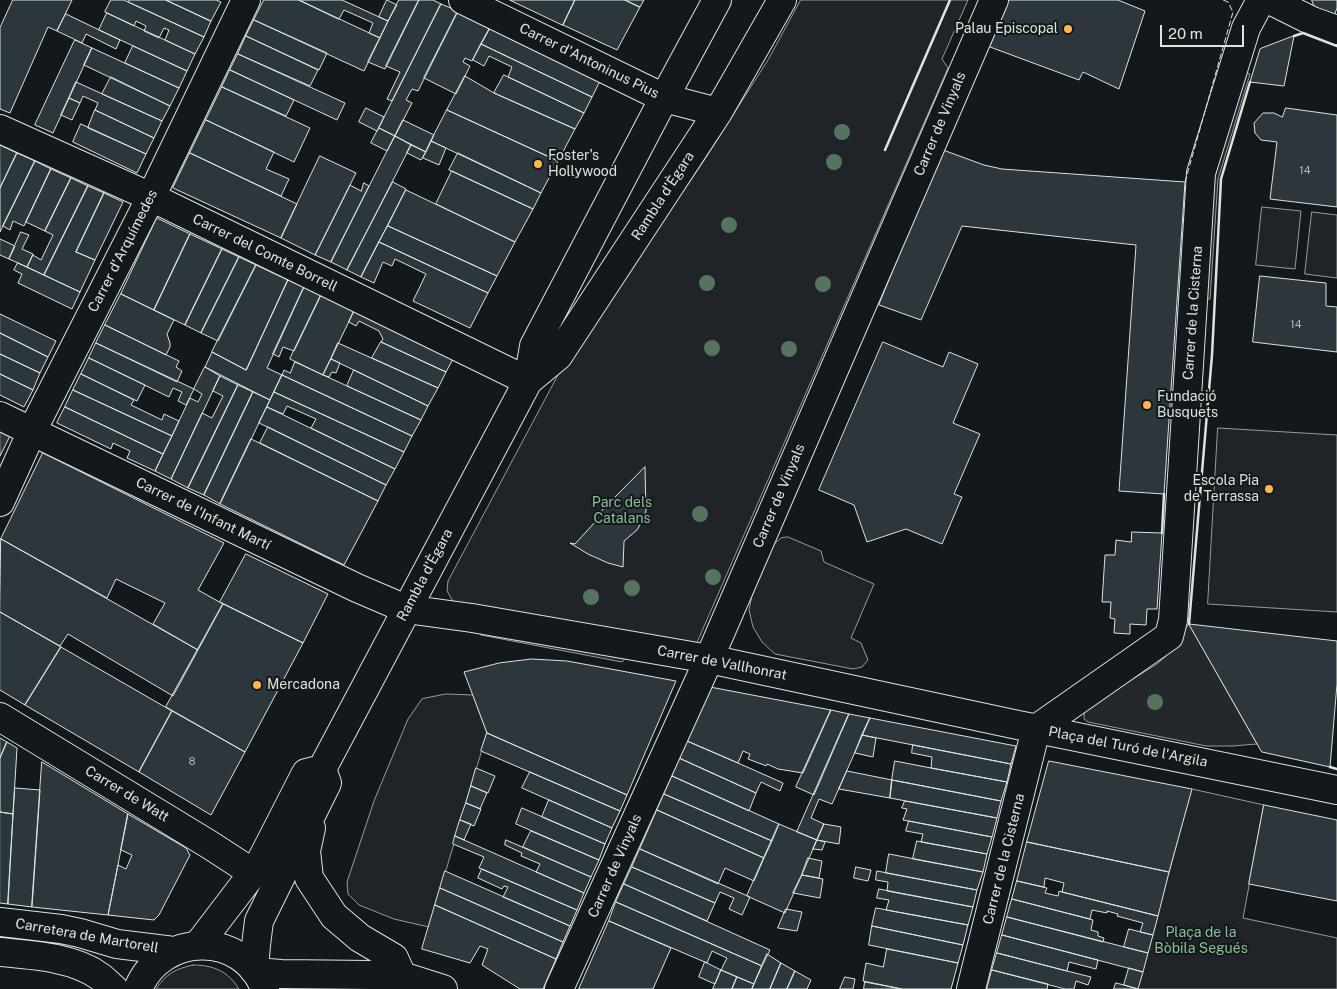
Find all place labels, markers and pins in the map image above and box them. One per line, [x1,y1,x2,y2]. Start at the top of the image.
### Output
place label: Palau Episcopal [955,21,1058,37]
marker: Palau Episcopal [1062,23,1074,35]
place label: Foster's Hollywood [548,148,617,180]
marker: Foster's Hollywood [532,158,544,170]
place label: Fundació Busquets [1157,389,1218,422]
marker: Fundació Busquets [1141,399,1153,411]
place label: Escola Pia de Terrassa [1184,473,1259,506]
marker: Escola Pia de Terrassa [1263,483,1275,495]
place label: Mercadona [267,677,340,693]
marker: Mercadona [251,679,263,691]

